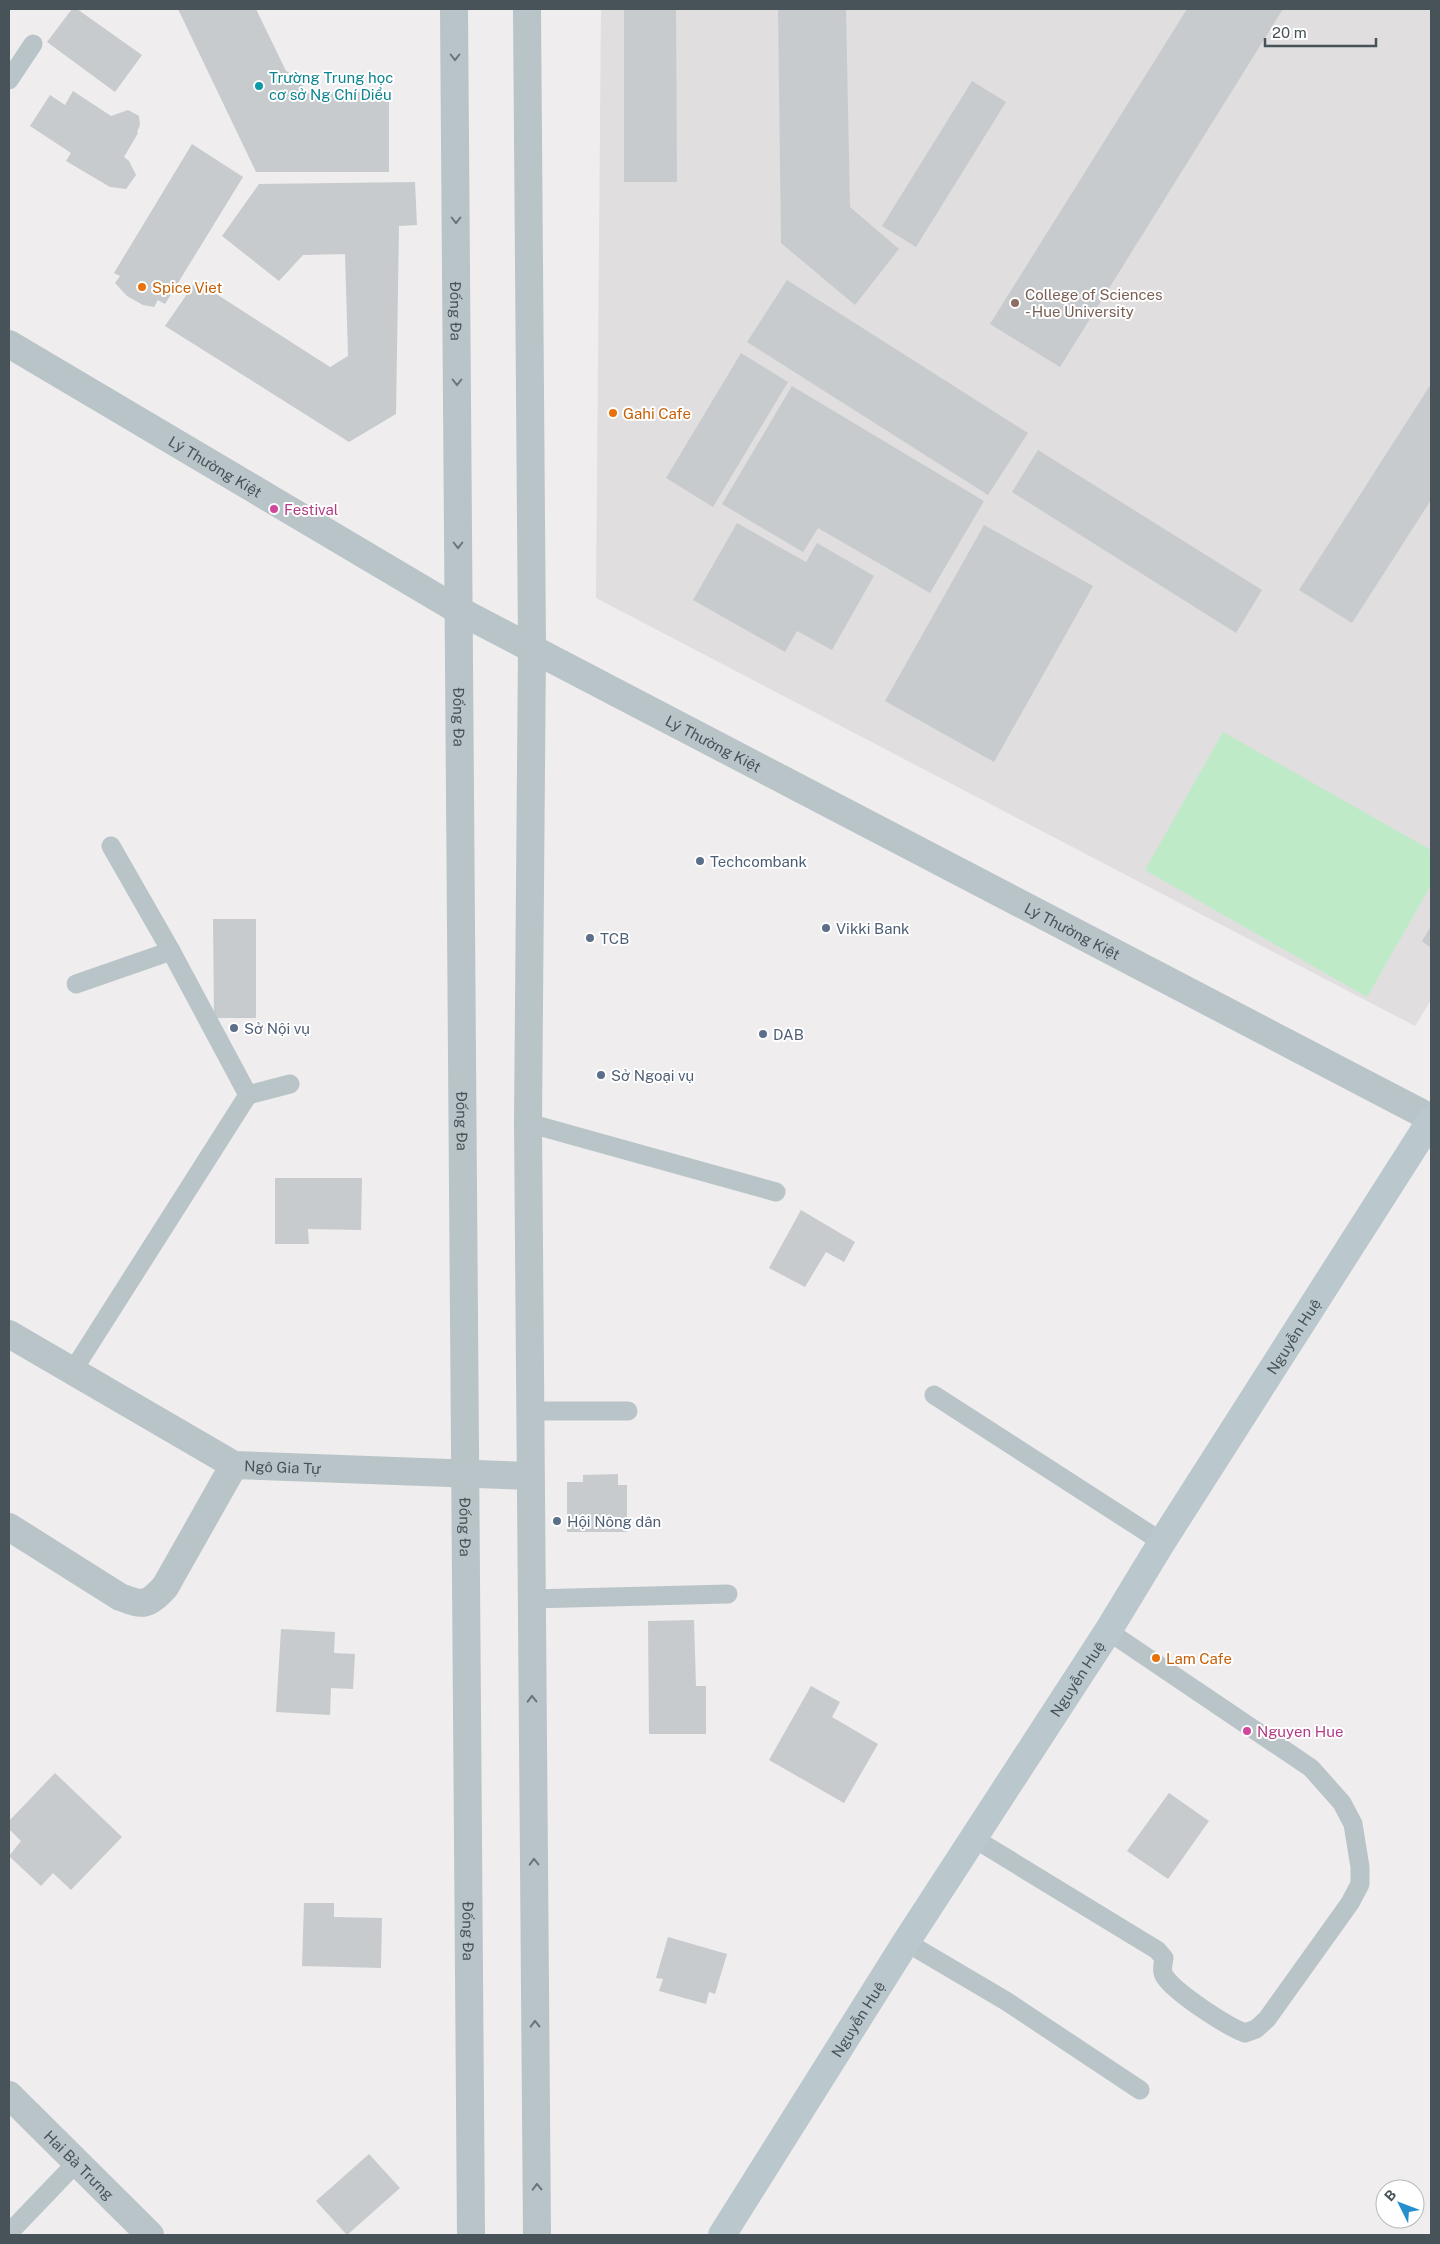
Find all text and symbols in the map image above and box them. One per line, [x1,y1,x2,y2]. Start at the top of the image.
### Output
scale bar [1265,15,1376,47]
text: 20 m [1272,24,1307,41]
one-way arrow [450,54,460,62]
place label: Trường Trung học cơ sở Ng Chí Diểu [269,69,393,103]
marker: Trường Trung học cơ sở Ng Chí Diểu [253,80,265,92]
one-way arrow [451,216,461,224]
place label: Spice Viet [152,279,222,296]
marker: Spice Viet [136,281,148,293]
street label: Đống Đa [448,281,465,341]
place label: College of Sciences - Hue University [1025,286,1163,320]
marker: College of Sciences - Hue University [1009,297,1021,309]
one-way arrow [452,379,462,387]
place label: Gahi Cafe [623,405,691,422]
marker: Gahi Cafe [607,407,619,419]
street label: Lý Thường Kiệt [166,432,265,501]
place label: Festival [284,501,338,518]
marker: Festival [268,503,280,515]
one-way arrow [453,542,463,549]
street label: Đống Đa [451,687,468,747]
street label: Lý Thường Kiệt [663,711,764,775]
place label: Techcombank [710,853,807,870]
marker: Techcombank [694,855,706,867]
street label: Lý Thường Kiệt [1022,899,1123,963]
place label: Vikki Bank [836,920,910,937]
marker: Vikki Bank [820,922,832,934]
place label: TCB [600,930,629,947]
marker: TCB [584,932,596,944]
place label: Sở Nội vụ [244,1020,310,1037]
marker: Sở Nội vụ [228,1022,240,1034]
place label: DAB [773,1026,804,1043]
marker: DAB [757,1028,769,1040]
place label: Sở Ngoại vụ [611,1067,694,1084]
marker: Sở Ngoại vụ [595,1069,607,1081]
street label: Đống Đa [454,1091,471,1151]
street label: Nguyễn Huệ [1263,1295,1324,1377]
street label: Ngô Gia Tự [244,1457,322,1477]
street label: Đống Đa [457,1497,474,1557]
place label: Hội Nông dân [567,1513,661,1530]
marker: Hội Nông dân [551,1515,563,1527]
street label: Nguyễn Huệ [1046,1638,1108,1720]
place label: Lam Cafe [1166,1650,1232,1667]
marker: Lam Cafe [1150,1652,1162,1664]
one-way arrow [527,1695,537,1702]
place label: Nguyen Hue [1257,1723,1343,1740]
marker: Nguyen Hue [1241,1725,1253,1737]
one-way arrow [529,1857,539,1865]
street label: Đống Đa [460,1901,477,1961]
street label: Nguyễn Huệ [827,1978,888,2060]
one-way arrow [530,2020,540,2028]
street label: Hai Bà Trưng [41,2127,118,2203]
north arrow [1375,2179,1425,2229]
one-way arrow [532,2182,542,2190]
text: B [1381,2186,1399,2204]

